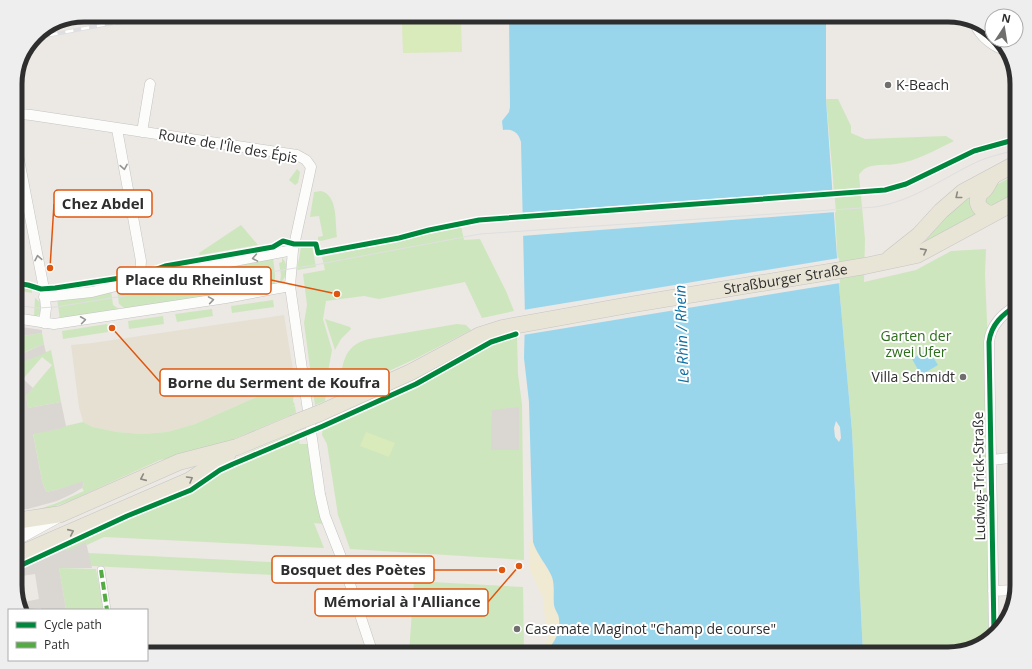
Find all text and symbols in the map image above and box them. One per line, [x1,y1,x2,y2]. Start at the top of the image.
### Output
north arrow [984,8,1024,48]
text: N [1000,9,1012,26]
place label: K-Beach [896,75,949,94]
marker: K-Beach [883,80,893,90]
street label: Route de l'Île des Épis [157,124,299,167]
one-way arrow [119,164,128,170]
callout: Chez Abdel [54,190,152,217]
one-way arrow [956,191,963,198]
text: Chez Abdel [62,193,144,213]
one-way arrow [920,248,928,256]
one-way arrow [251,253,258,262]
one-way arrow [34,255,43,262]
street label: Straßburger Straße [722,259,849,298]
callout: Place du Rheinlust [117,267,271,294]
text: Place du Rheinlust [125,269,264,289]
water label: Le Rhin / Rhein [669,285,693,384]
one-way arrow [208,296,215,305]
one-way arrow [80,316,86,325]
park label: Garten der zwei Ufer [881,326,952,361]
place label: Villa Schmidt [872,367,955,386]
callout: Borne du Serment de Koufra [160,369,389,396]
text: Borne du Serment de Koufra [168,372,380,392]
marker: Villa Schmidt [958,372,968,382]
street label: Ludwig-Trick-Straße [968,411,989,541]
one-way arrow [139,473,147,481]
one-way arrow [186,476,193,483]
one-way arrow [67,529,75,537]
callout: Bosquet des Poètes [272,556,434,583]
text: Bosquet des Poètes [280,559,426,579]
callout: Mémorial à l'Alliance [315,589,488,616]
text: Mémorial à l'Alliance [323,591,481,611]
legend [8,609,148,661]
text: Cycle path [44,616,102,633]
place label: Casemate Maginot "Champ de course" [525,619,776,638]
marker: Casemate Maginot "Champ de course" [512,624,522,634]
text: Path [44,636,70,653]

